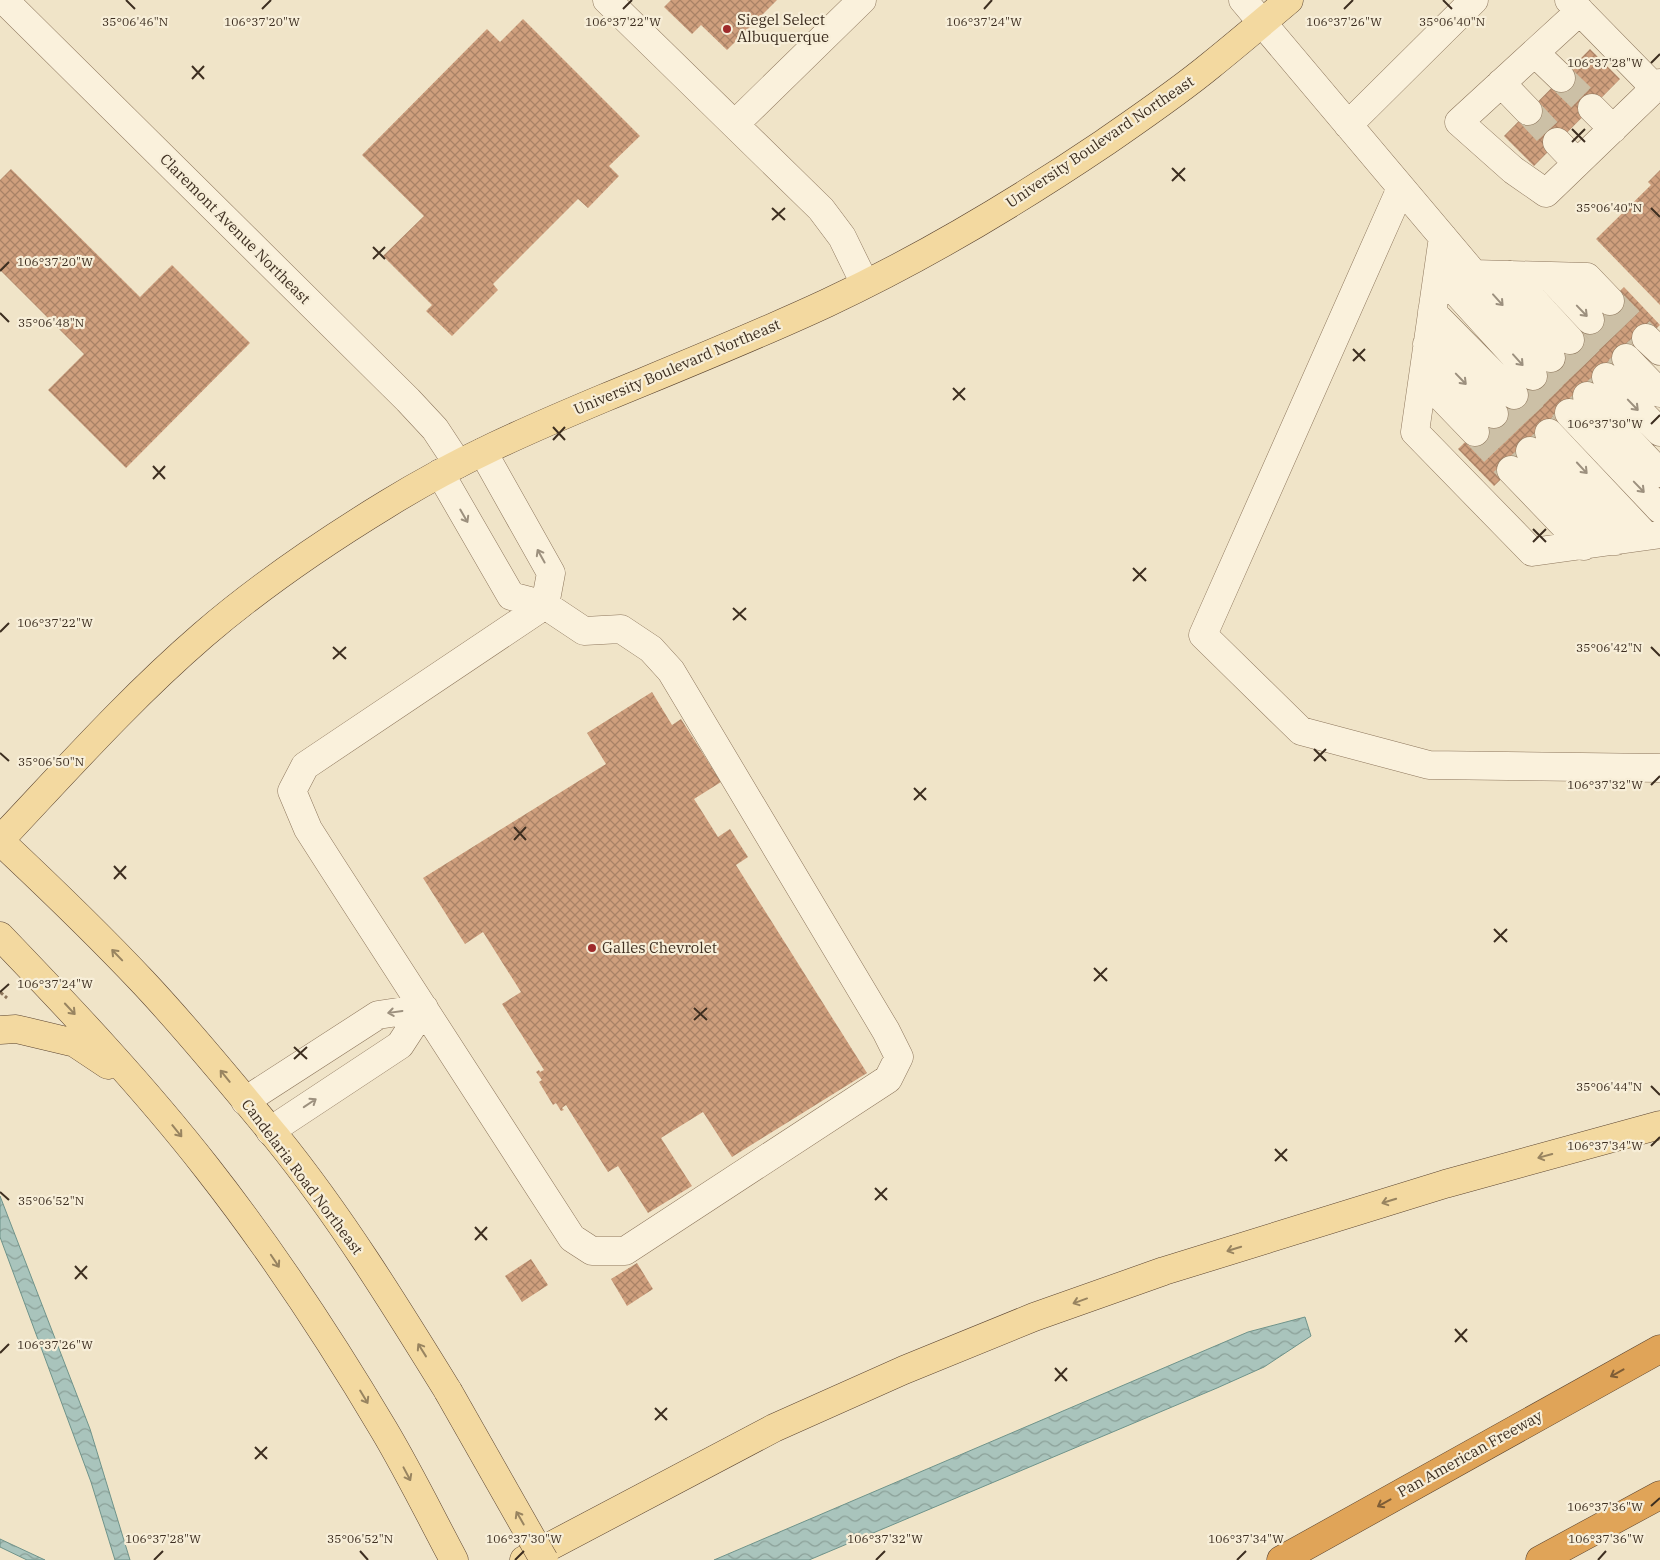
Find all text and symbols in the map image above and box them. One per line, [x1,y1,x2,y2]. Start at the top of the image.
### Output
place label: Siegel Select Albuquerque [737,10,829,46]
text: 35°06'46"N [102,14,168,29]
text: 106°37'20"W [224,14,300,29]
text: 106°37'22"W [585,14,661,29]
text: 106°37'24"W [946,14,1022,29]
text: 106°37'26"W [1306,14,1382,29]
text: 35°06'40"N [1419,14,1485,29]
marker: Siegel Select Albuquerque [721,23,733,35]
text: 106°37'28"W [1567,55,1643,70]
street label: University Boulevard Northeast [1002,71,1197,212]
street label: Claremont Avenue Northeast [156,150,314,308]
text: 35°06'40"N [1576,200,1642,215]
text: 106°37'20"W [17,254,93,269]
one-way arrow [1492,294,1504,307]
one-way arrow [1575,305,1588,317]
street label: University Boulevard Northeast [571,314,783,419]
text: 35°06'48"N [18,315,84,330]
one-way arrow [1512,353,1524,366]
one-way arrow [1455,373,1467,386]
one-way arrow [1627,398,1639,411]
text: 106°37'30"W [1567,416,1643,431]
one-way arrow [1576,462,1588,475]
one-way arrow [1633,480,1645,493]
one-way arrow [460,508,470,522]
one-way arrow [536,550,546,564]
text: 106°37'22"W [17,615,93,630]
text: 35°06'42"N [1576,640,1642,655]
text: 35°06'50"N [18,754,84,769]
text: 106°37'32"W [1567,777,1643,792]
place label: Galles Chevrolet [602,938,717,957]
marker: Galles Chevrolet [586,942,598,954]
one-way arrow [111,949,123,961]
text: 106°37'24"W [17,976,93,991]
one-way arrow [64,1002,76,1015]
one-way arrow [387,1008,403,1018]
one-way arrow [220,1070,231,1083]
text: 35°06'44"N [1576,1079,1642,1094]
street label: Candelaria Road Northeast [238,1095,367,1258]
one-way arrow [303,1098,317,1108]
one-way arrow [171,1125,183,1138]
text: 106°37'34"W [1567,1138,1643,1153]
one-way arrow [1538,1152,1554,1162]
text: 35°06'52"N [18,1193,84,1208]
one-way arrow [1382,1197,1398,1206]
one-way arrow [1226,1245,1242,1255]
one-way arrow [270,1254,280,1268]
one-way arrow [1073,1297,1088,1306]
text: 106°37'26"W [17,1337,93,1352]
one-way arrow [417,1343,427,1357]
one-way arrow [1611,1368,1625,1378]
one-way arrow [359,1390,369,1404]
street label: Pan American Freeway [1394,1406,1546,1501]
one-way arrow [403,1466,413,1481]
one-way arrow [1377,1498,1391,1508]
text: 106°37'36"W [1567,1499,1643,1514]
one-way arrow [515,1510,525,1525]
text: 106°37'28"W [125,1531,201,1546]
text: 35°06'52"N [327,1531,393,1546]
text: 106°37'30"W [486,1531,562,1546]
text: 106°37'32"W [847,1531,923,1546]
text: 106°37'34"W [1208,1531,1284,1546]
text: 106°37'36"W [1568,1531,1644,1546]

